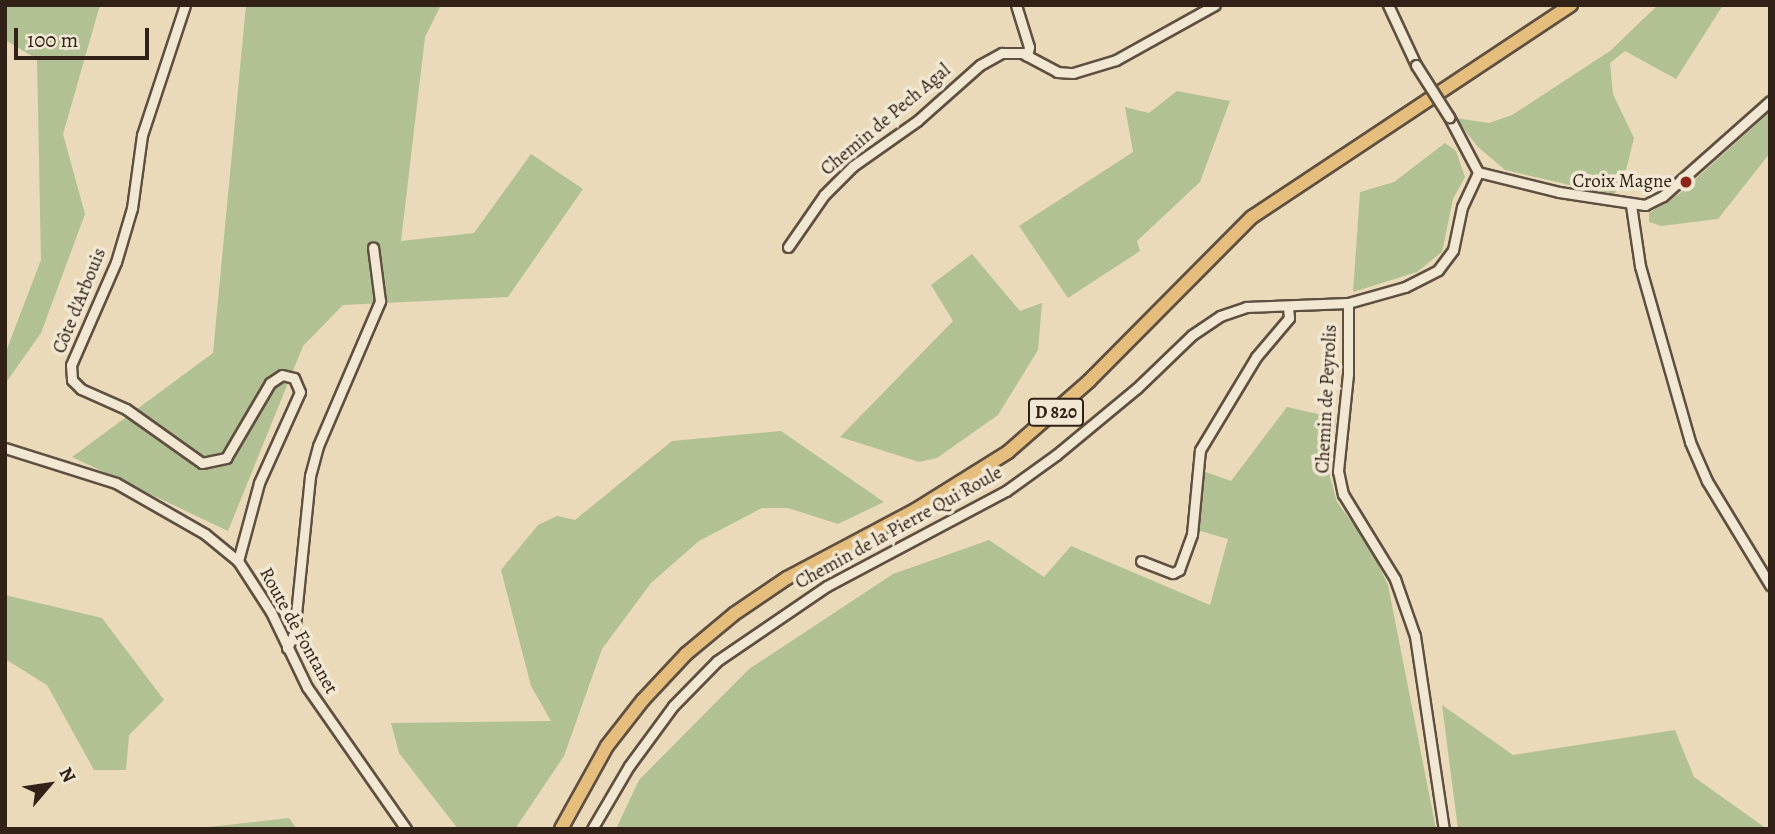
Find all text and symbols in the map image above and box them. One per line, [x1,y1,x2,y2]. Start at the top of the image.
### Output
scale bar [18,14,152,58]
text: 100 m [27,26,78,54]
street label: Chemin de Pech Agal [817,59,955,181]
place label: Croix Magne [1573,171,1672,193]
marker: Croix Magne [1678,174,1694,190]
street label: Côte d'Arbouis [49,245,111,357]
street label: Chemin de Peyrolis [1312,324,1342,474]
road number: D 820 [1026,398,1086,426]
street label: Chemin de la Pierre Qui Roule [792,462,1006,594]
street label: Route de Fontanet [254,564,342,698]
north arrow [14,750,84,820]
text: N [53,762,82,787]

